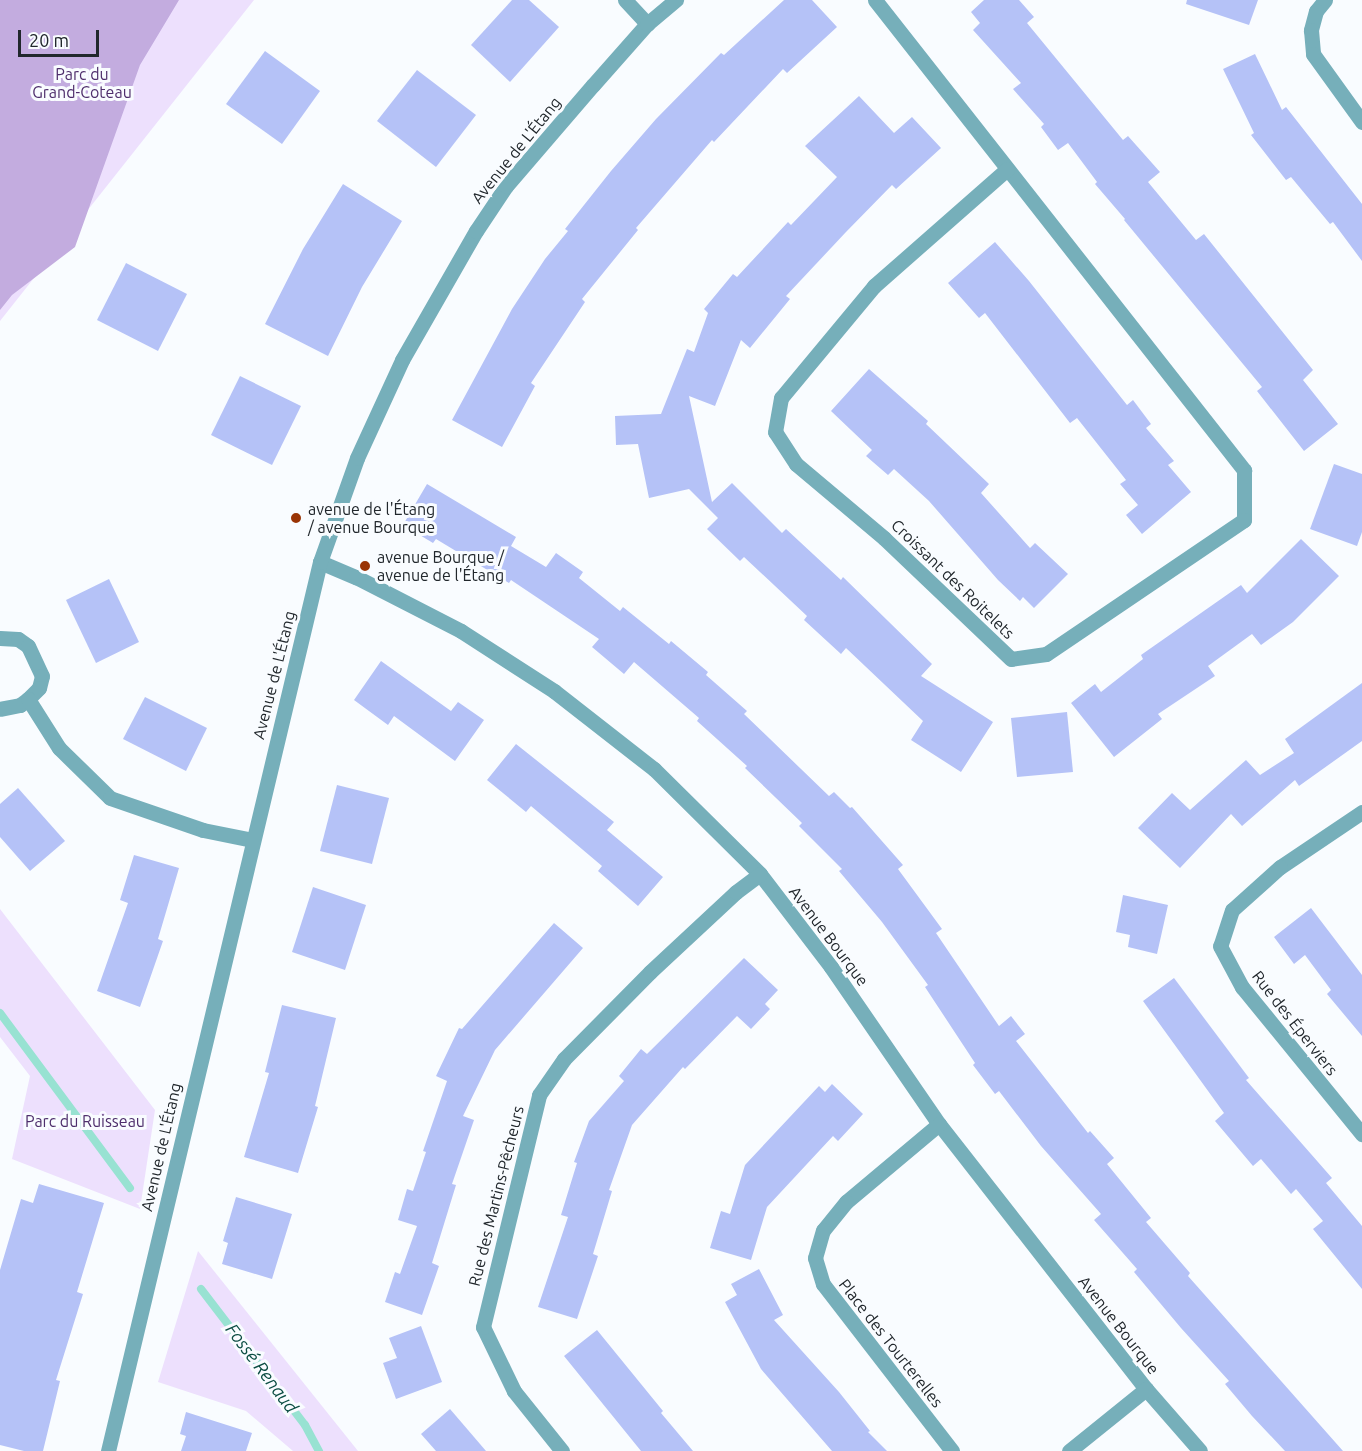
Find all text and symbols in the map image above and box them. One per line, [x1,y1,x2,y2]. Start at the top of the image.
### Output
scale bar [21,18,102,56]
text: 20 m [29,30,69,50]
park label: Parc du Grand-Coteau [32,64,132,102]
street label: Avenue de L'Étang [467,93,565,207]
place label: avenue de l'Étang / avenue Bourque [308,499,435,537]
marker: avenue de l'Étang / avenue Bourque [289,511,303,525]
street label: Croissant des Roitelets [887,515,1019,643]
place label: avenue Bourque / avenue de l'Étang [377,547,504,585]
marker: avenue Bourque / avenue de l'Étang [358,559,372,573]
street label: Avenue de L'Étang [249,609,299,741]
street label: Avenue Bourque [785,882,873,990]
street label: Rue des Éperviers [1248,967,1342,1079]
street label: Avenue de L'Étang [137,1081,185,1213]
street label: Rue des Martins-Pêcheurs [464,1104,528,1288]
park label: Parc du Ruisseau [25,1111,145,1131]
street label: Avenue Bourque [1075,1272,1163,1378]
street label: Place des Tourterelles [835,1275,947,1411]
water label: Fossé Renaud [221,1319,303,1417]

